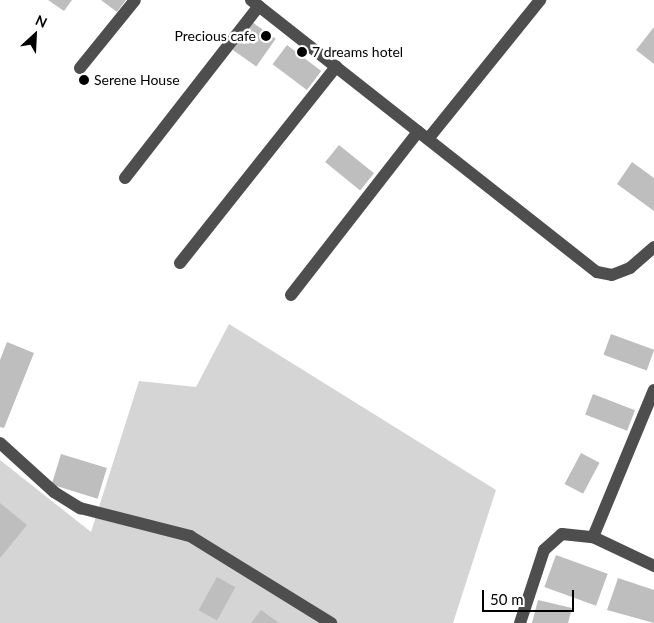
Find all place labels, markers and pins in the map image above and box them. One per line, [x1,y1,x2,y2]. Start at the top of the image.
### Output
place label: Precious cafe [174,28,256,44]
marker: Precious cafe [260,30,272,42]
place label: 7 dreams hotel [312,44,403,60]
marker: 7 dreams hotel [296,46,308,58]
place label: Serene House [94,72,180,88]
marker: Serene House [78,74,90,86]

